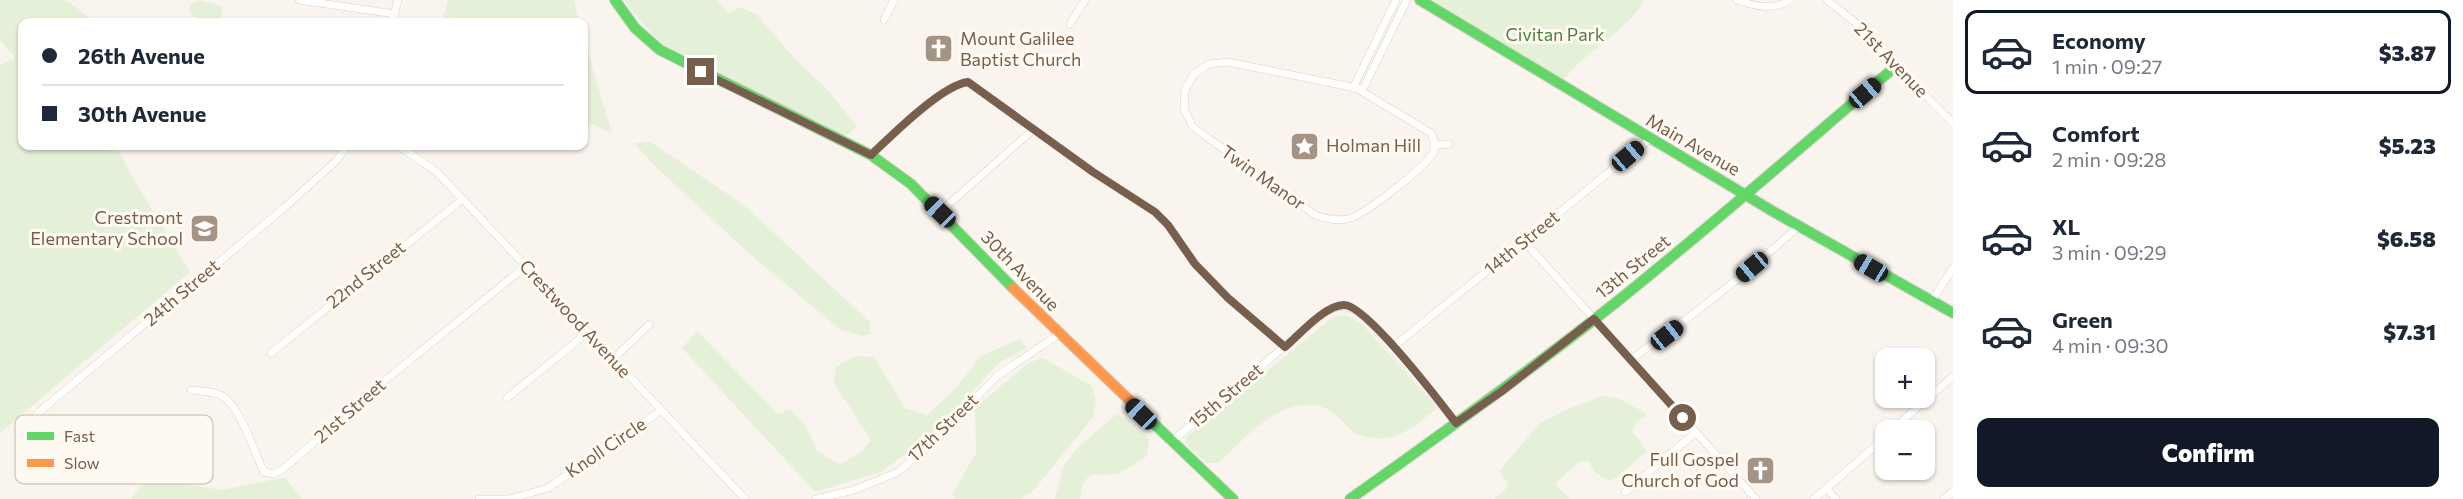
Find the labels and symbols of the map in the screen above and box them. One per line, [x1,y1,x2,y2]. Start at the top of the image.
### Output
street label: 21st Avenue [1850,17,1933,102]
park label: Civitan Park [1505,23,1605,45]
place label: Mount Galilee Baptist Church [960,27,1081,70]
church icon: Mount Galilee Baptist Church [923,33,955,65]
route end [687,58,714,85]
car [1845,75,1885,111]
street label: Main Avenue [1643,108,1744,180]
place icon: Holman Hill [1289,130,1321,162]
place label: Holman Hill [1326,134,1421,156]
car [1608,138,1648,174]
street label: Twin Manor [1217,140,1310,214]
car [921,193,959,231]
street label: 14th Street [1479,205,1563,279]
place label: Crestmont Elementary School [30,206,183,249]
school or university icon: Crestmont Elementary School [188,212,220,244]
street label: 30th Avenue [977,226,1064,315]
street label: 13th Street [1590,229,1674,303]
street label: 22nd Street [322,236,409,313]
car [1732,249,1772,285]
car [1851,251,1891,285]
street label: 24th Street [139,254,224,330]
street label: Crestwood Avenue [515,255,636,382]
car [1647,317,1687,353]
street label: 15th Street [1184,358,1267,433]
street label: 21st Street [309,373,390,447]
street label: 17th Street [903,388,982,466]
car [1122,395,1160,433]
route start [1669,404,1696,431]
street label: Knoll Circle [561,412,650,482]
legend [15,415,213,484]
text: Fast [64,426,95,445]
place label: Full Gospel Church of God [1621,448,1739,491]
text: Slow [64,453,100,472]
church icon: Full Gospel Church of God [1744,454,1776,486]

